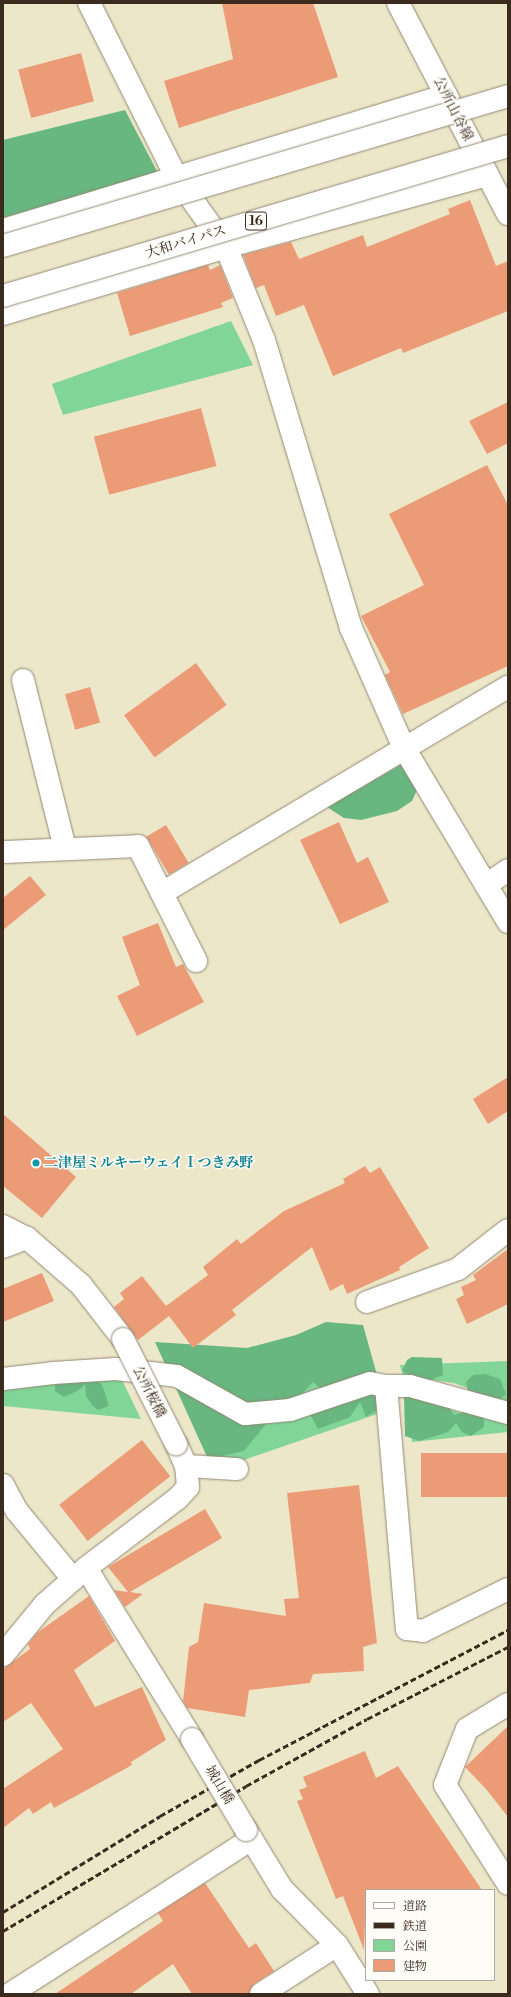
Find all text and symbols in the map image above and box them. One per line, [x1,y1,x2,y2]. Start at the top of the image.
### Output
street label: 公所山谷線 [430,74,476,144]
road number: 16 [245,210,267,232]
street label: 大和バイパス [143,222,229,262]
place label: 二津屋ミルキーウェイⅠつきみ野 [44,1155,254,1171]
marker: 二津屋ミルキーウェイⅠつきみ野 [31,1158,41,1168]
street label: 公所桜橋 [129,1363,169,1421]
street label: 城山橋 [201,1763,237,1807]
legend [365,1889,495,1981]
text: 道路 [403,1899,427,1914]
text: 鉄道 [403,1919,427,1934]
text: 公園 [403,1939,427,1954]
text: 建物 [403,1959,427,1974]

